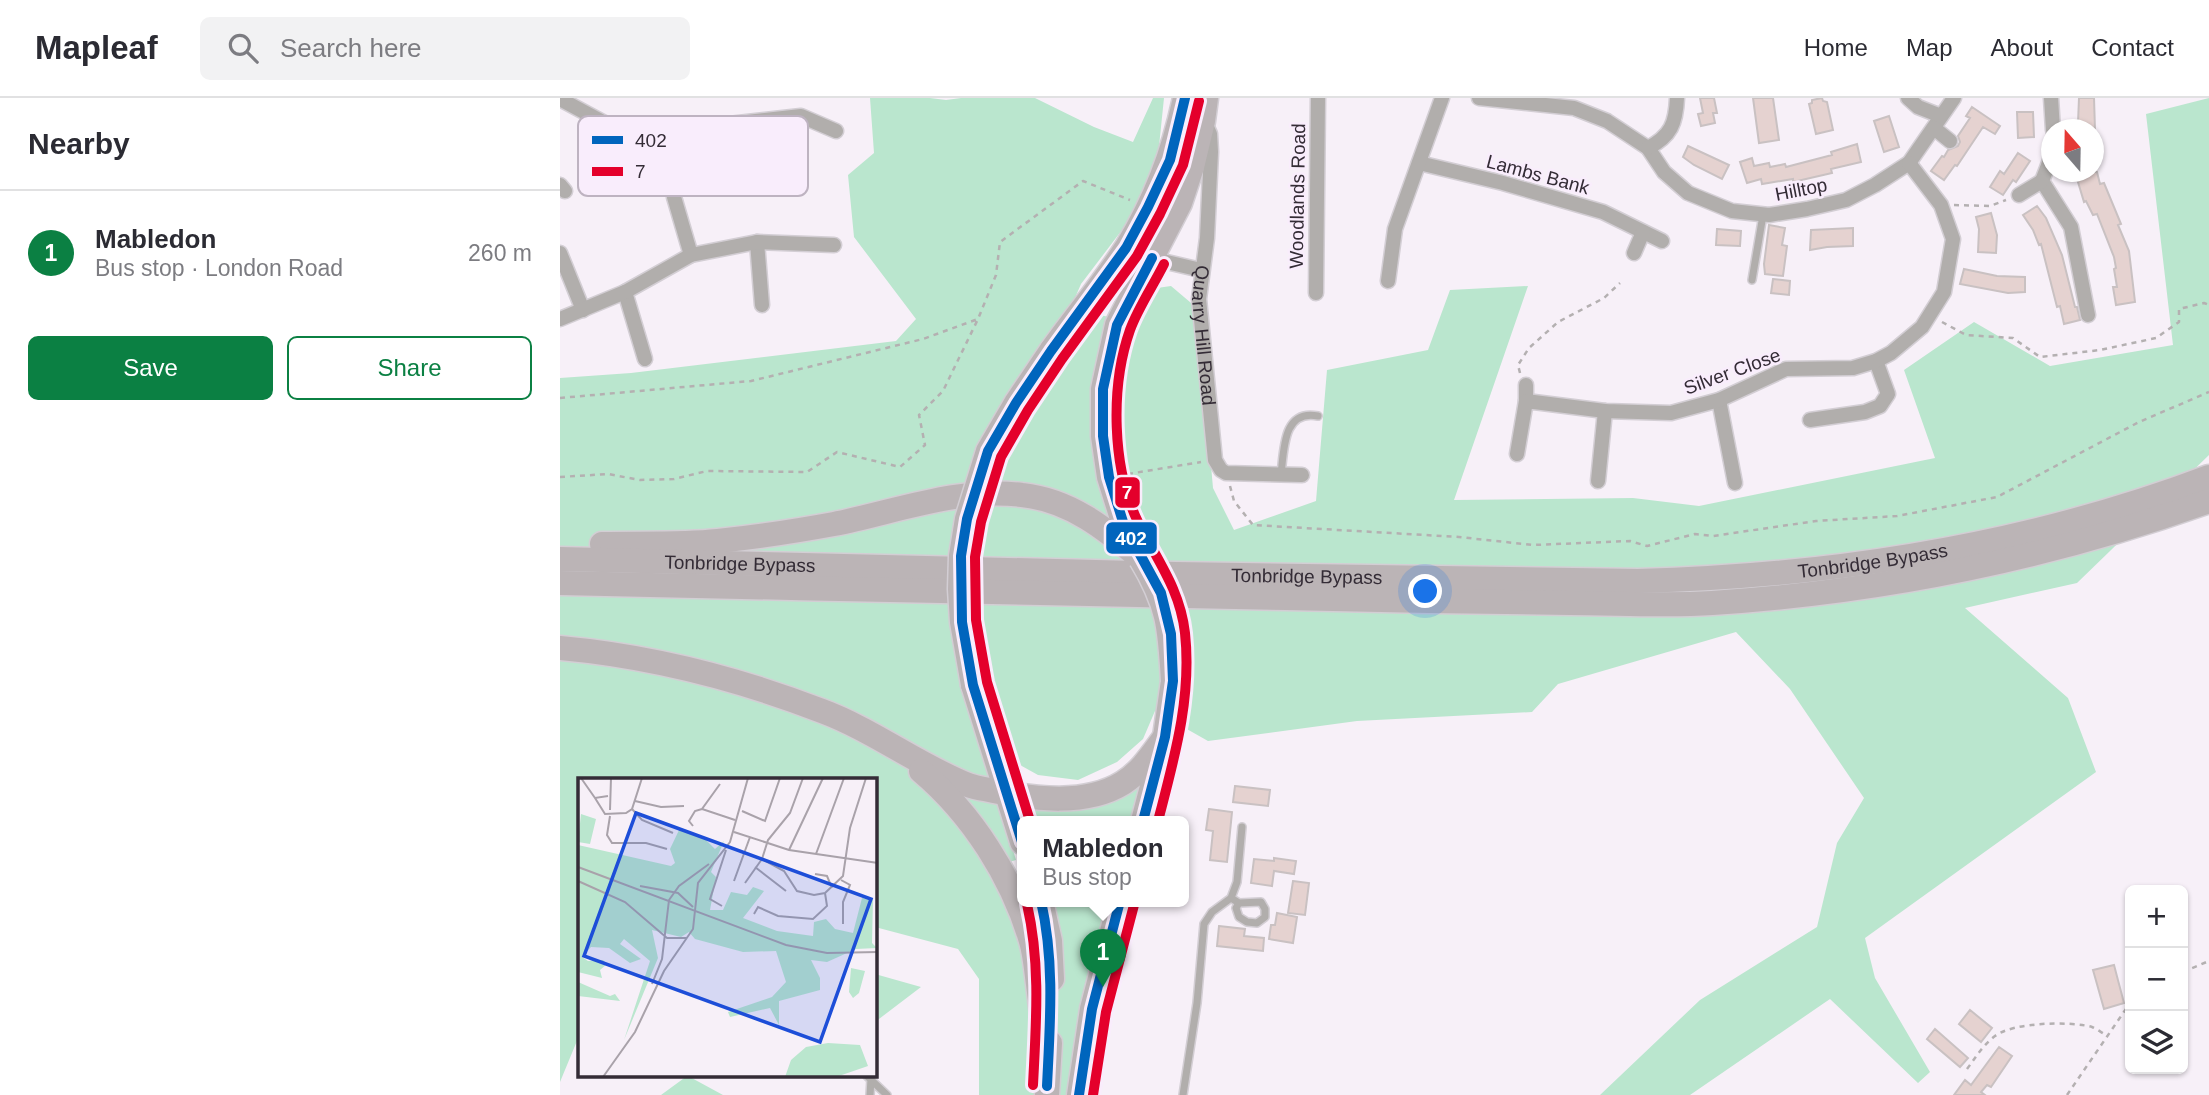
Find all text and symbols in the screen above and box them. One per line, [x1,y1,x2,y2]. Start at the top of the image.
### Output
search box [200,17,690,80]
text: Mapleaf [35,29,158,66]
icon: search [224,29,262,67]
text: Search here [280,33,422,63]
text: Home [1804,34,1868,61]
text: Map [1906,34,1953,61]
text: About [1991,34,2053,61]
text: Contact [2091,34,2174,61]
legend [578,116,808,196]
north arrow [2041,119,2104,182]
street label: Woodlands Road [1286,123,1309,269]
text: Nearby [28,127,130,160]
text: 402 [635,130,667,151]
street label: Lambs Bank [1484,151,1592,198]
text: 7 [635,161,646,182]
street label: Hilltop [1773,174,1829,205]
text: Mabledon [95,224,216,254]
text: 1 [45,240,57,266]
text: 260 m [468,240,532,266]
text: Bus stop · London Road [95,255,343,281]
street label: Quarry Hill Road [1188,264,1220,406]
button: Save [28,336,273,400]
button: Share [287,336,532,400]
street label: Silver Close [1681,344,1783,399]
line badge: 7 [1114,476,1141,509]
text: 7 [1122,482,1132,503]
line badge: 402 [1105,521,1158,555]
text: 402 [1115,528,1147,549]
street label: Tonbridge Bypass [1797,540,1949,582]
street label: Tonbridge Bypass [664,552,816,576]
street label: Tonbridge Bypass [1231,565,1383,588]
your location [1408,574,1442,608]
inset map [578,778,877,1077]
popup [1017,816,1189,907]
text: Mabledon [1042,833,1164,863]
text: Bus stop [1042,864,1132,890]
map controls [2125,885,2188,1074]
button: + [2125,885,2188,948]
pin: 1 [1080,929,1126,987]
button: − [2125,948,2188,1011]
button: layers [2125,1011,2188,1074]

